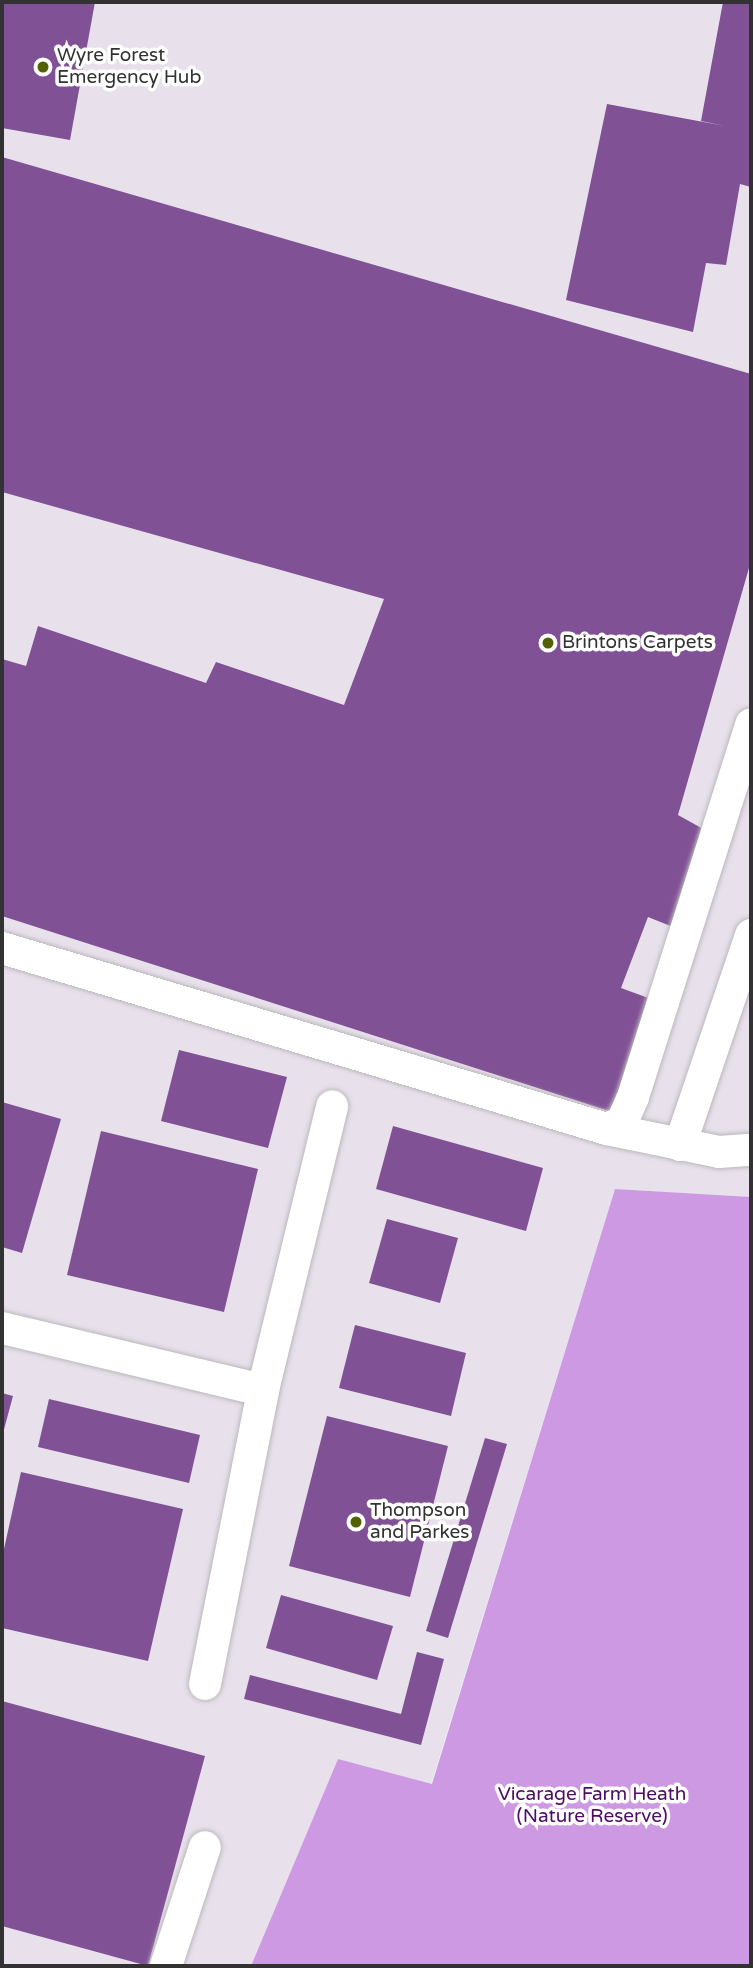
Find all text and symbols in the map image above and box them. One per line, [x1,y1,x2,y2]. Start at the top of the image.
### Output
place label: Wyre Forest Emergency Hub [57,45,201,89]
marker: Wyre Forest Emergency Hub [35,59,51,75]
place label: Brintons Carpets [562,632,713,654]
marker: Brintons Carpets [540,635,556,651]
place label: Thompson and Parkes [370,1500,469,1544]
marker: Thompson and Parkes [348,1514,364,1530]
park label: Vicarage Farm Heath (Nature Reserve) [498,1784,686,1828]

